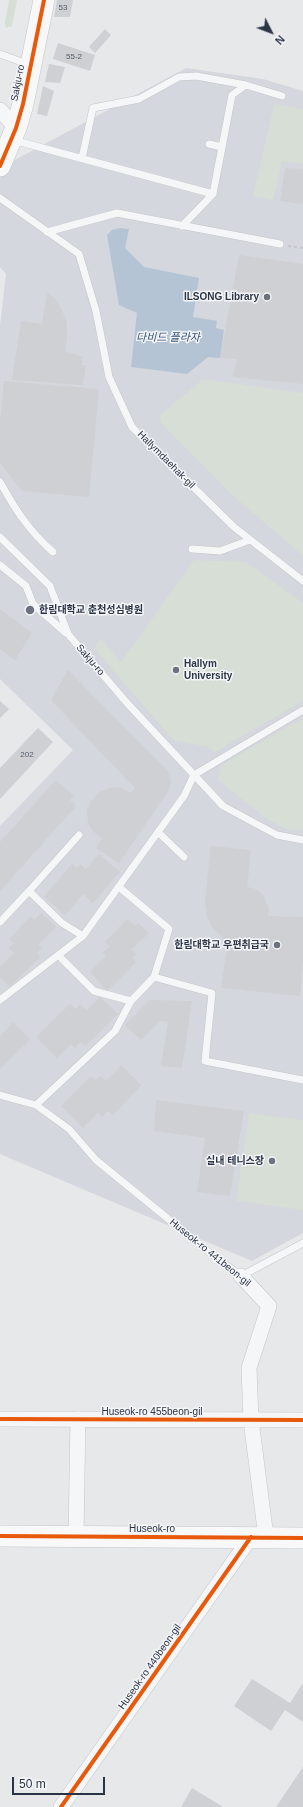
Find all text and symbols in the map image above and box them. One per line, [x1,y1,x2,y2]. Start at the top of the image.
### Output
house number: 53 [59,3,67,13]
north arrow [251,12,291,52]
text: N [273,33,287,47]
house number: 55-2 [66,52,82,62]
street label: Sakju-ro [9,64,27,102]
place label: ILSONG Library [184,291,259,303]
marker: ILSONG Library [262,292,272,302]
water label: 다비드 플라자 [136,331,200,345]
street label: Hallymdaehak-gil [135,429,197,491]
marker: 한림대학교 춘천성심병원 [24,604,36,616]
place label: 한림대학교 춘천성심병원 [39,604,143,616]
street label: Sakju-ro [73,642,107,678]
place label: Hallym University [184,658,232,682]
marker: Hallym University [171,665,181,675]
house number: 202 [20,750,34,760]
place label: 한림대학교 우편취급국 [174,939,269,951]
marker: 한림대학교 우편취급국 [272,940,282,950]
place label: 실내 테니스장 [206,1155,264,1167]
marker: 실내 테니스장 [267,1156,277,1166]
street label: Huseok-ro 441beon-gil [167,1217,253,1289]
street label: Huseok-ro 455beon-gil [101,1406,203,1418]
street label: Huseok-ro [129,1523,175,1535]
street label: Huseok-ro 440beon-gil [116,1622,184,1712]
scale bar [14,1769,107,1795]
text: 50 m [19,1777,46,1791]

